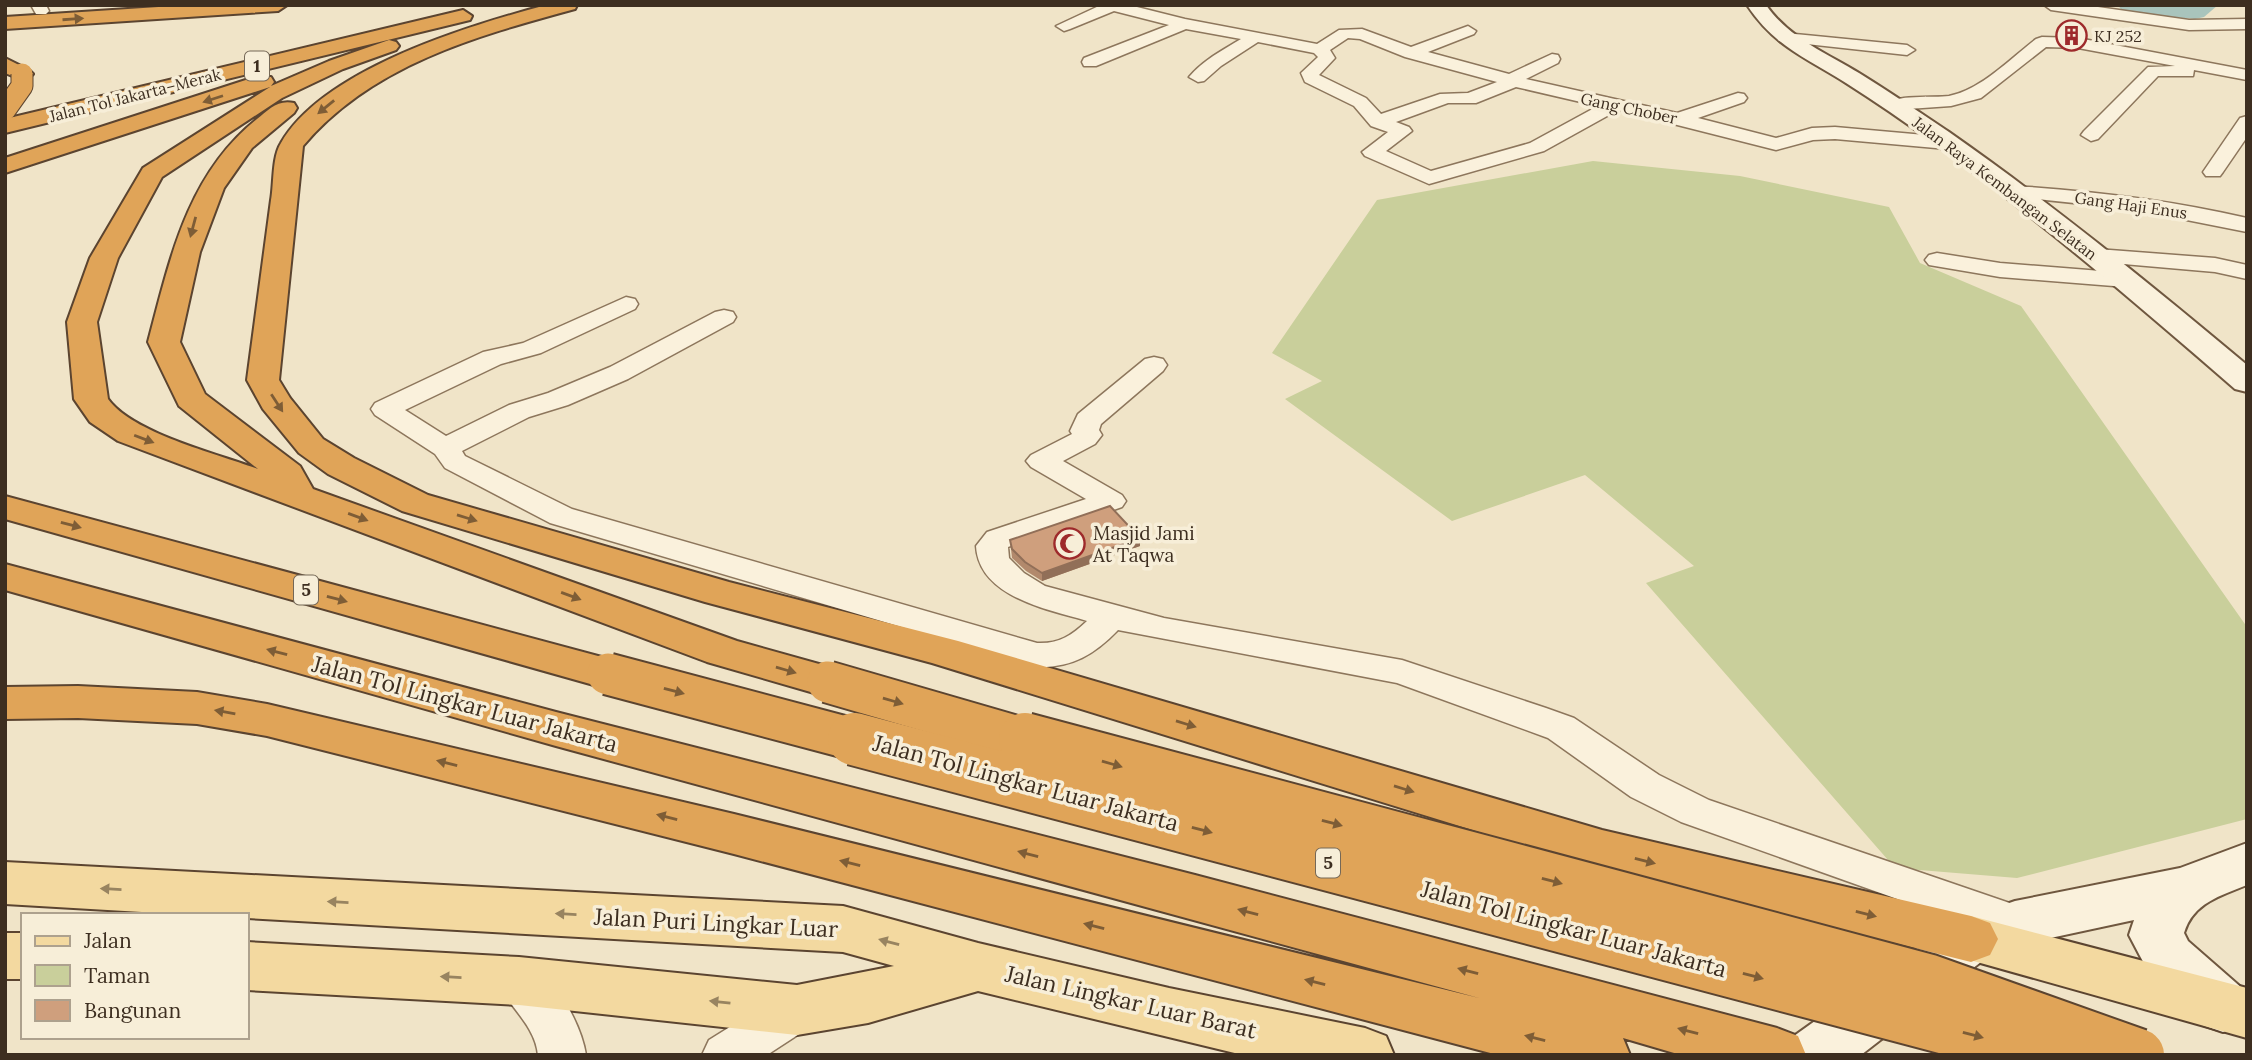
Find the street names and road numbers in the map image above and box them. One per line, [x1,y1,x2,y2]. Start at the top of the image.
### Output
road number: 1 [245,52,269,80]
street label: Jalan Tol Jakarta–Merak [46,64,223,126]
street label: Gang Chober [1579,88,1679,128]
street label: Jalan Raya Kembangan Selatan [1908,111,2101,264]
street label: Gang Haji Enus [2074,187,2188,223]
road number: 5 [294,576,318,604]
street label: Jalan Tol Lingkar Luar Jakarta [308,648,621,758]
street label: Jalan Tol Lingkar Luar Jakarta [869,727,1182,837]
road number: 5 [1316,848,1340,878]
street label: Jalan Tol Lingkar Luar Jakarta [1417,873,1730,983]
street label: Jalan Puri Lingkar Luar [592,902,839,943]
street label: Jalan Lingkar Luar Barat [1002,958,1260,1045]

